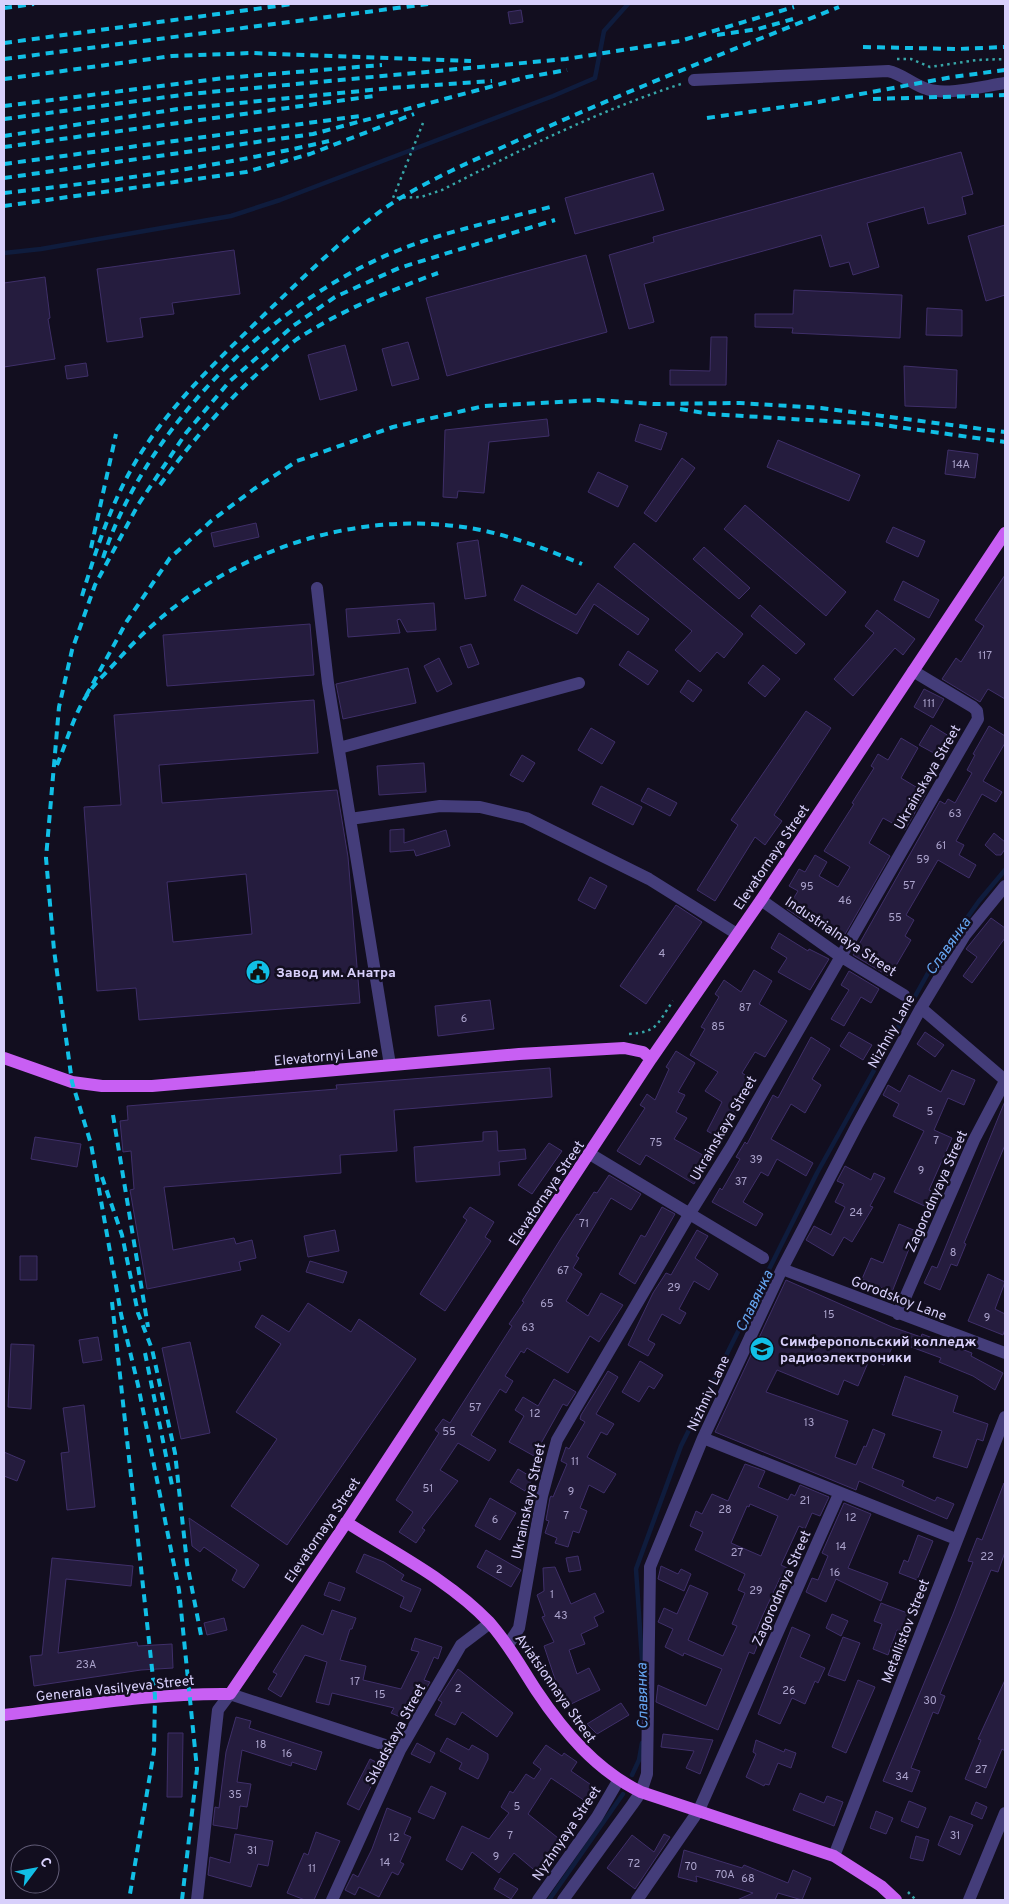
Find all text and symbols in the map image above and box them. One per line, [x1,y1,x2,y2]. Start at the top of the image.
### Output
house number: 14А [952,458,970,472]
house number: 117 [978,649,992,663]
house number: 111 [923,697,935,711]
street label: Ukrainskaya Street [891,722,965,833]
street label: Elevatornaya Street [731,802,814,914]
house number: 63 [948,807,962,821]
house number: 61 [936,839,946,853]
house number: 59 [916,853,930,867]
house number: 57 [903,879,915,893]
house number: 95 [800,880,814,894]
street label: Industrialnaya Street [781,894,899,981]
house number: 46 [838,894,852,908]
house number: 55 [888,911,902,925]
water label: Славянка [922,914,976,980]
house number: 4 [659,947,666,961]
public building icon: Завод им. Анатра [245,959,271,985]
place label: Завод им. Анатра [276,965,396,982]
street label: Nizhniy Lane [865,992,920,1072]
house number: 87 [739,1001,751,1015]
house number: 6 [461,1012,467,1026]
house number: 85 [711,1020,725,1034]
street label: Elevatornyi Lane [273,1044,379,1071]
street label: Ukrainskaya Street [687,1073,761,1184]
house number: 5 [927,1105,934,1119]
street label: Zagorodnyaya Street [903,1128,972,1255]
house number: 7 [933,1134,939,1148]
house number: 75 [650,1136,662,1150]
street label: Elevatornaya Street [506,1138,589,1250]
house number: 39 [750,1153,762,1167]
house number: 9 [918,1164,924,1178]
house number: 37 [735,1175,747,1189]
house number: 24 [849,1206,863,1220]
house number: 71 [579,1217,589,1231]
house number: 8 [950,1246,956,1260]
house number: 67 [557,1264,569,1278]
water label: Славянка [732,1267,779,1336]
street label: Gorodskoy Lane [848,1273,949,1326]
house number: 29 [667,1281,681,1295]
house number: 65 [540,1297,554,1311]
house number: 15 [824,1308,835,1322]
house number: 9 [984,1311,990,1325]
house number: 63 [521,1321,535,1335]
place label: Симферопольский колледж радиоэлектроники [780,1334,977,1367]
school or university icon: Симферопольский колледж радиоэлектроники [749,1336,775,1362]
street label: Nizhniy Lane [684,1353,734,1434]
house number: 57 [469,1401,481,1415]
house number: 12 [530,1407,540,1421]
house number: 13 [804,1416,814,1430]
house number: 55 [442,1425,456,1439]
street label: Ukrainskaya Street [509,1442,550,1561]
house number: 11 [571,1455,579,1469]
street label: Elevatornaya Street [282,1475,365,1587]
house number: 51 [423,1482,433,1496]
house number: 9 [568,1485,574,1499]
house number: 21 [800,1494,810,1508]
house number: 28 [718,1503,732,1517]
house number: 7 [563,1509,569,1523]
house number: 12 [846,1511,856,1525]
house number: 6 [492,1513,498,1527]
street label: Zagorodnaya Street [749,1528,816,1649]
house number: 14 [836,1540,847,1554]
house number: 27 [731,1546,743,1560]
house number: 22 [980,1550,994,1564]
house number: 2 [496,1563,502,1577]
house number: 16 [830,1566,840,1580]
street label: Metallistov Street [879,1577,934,1686]
house number: 29 [749,1584,763,1598]
house number: 1 [550,1588,554,1602]
house number: 43 [554,1609,568,1623]
street label: Aviatsionnaya Street [511,1631,599,1747]
house number: 23А [76,1658,96,1672]
water label: Славянка [633,1662,654,1729]
street label: Generala Vasilyeva Street [35,1673,195,1706]
house number: 17 [350,1675,360,1689]
street label: Skladskaya Street [362,1681,430,1788]
house number: 2 [455,1682,461,1696]
house number: 26 [782,1684,796,1698]
house number: 15 [375,1688,386,1702]
house number: 30 [923,1694,937,1708]
house number: 18 [256,1738,266,1752]
house number: 16 [282,1747,292,1761]
house number: 27 [975,1763,987,1777]
house number: 34 [895,1770,909,1784]
street label: Nyzhnyaya Street [529,1783,605,1885]
house number: 35 [228,1788,242,1802]
house number: 5 [514,1800,521,1814]
house number: 7 [507,1829,513,1843]
house number: 31 [950,1829,960,1843]
house number: 12 [389,1831,399,1845]
north arrow [10,1844,60,1894]
house number: 31 [247,1844,257,1858]
house number: 9 [493,1850,499,1864]
text: С [35,1855,54,1871]
house number: 14 [380,1856,391,1870]
house number: 72 [628,1857,640,1871]
house number: 70 [685,1860,697,1874]
house number: 11 [308,1862,316,1876]
house number: 70А [715,1868,735,1882]
house number: 68 [741,1872,755,1886]

